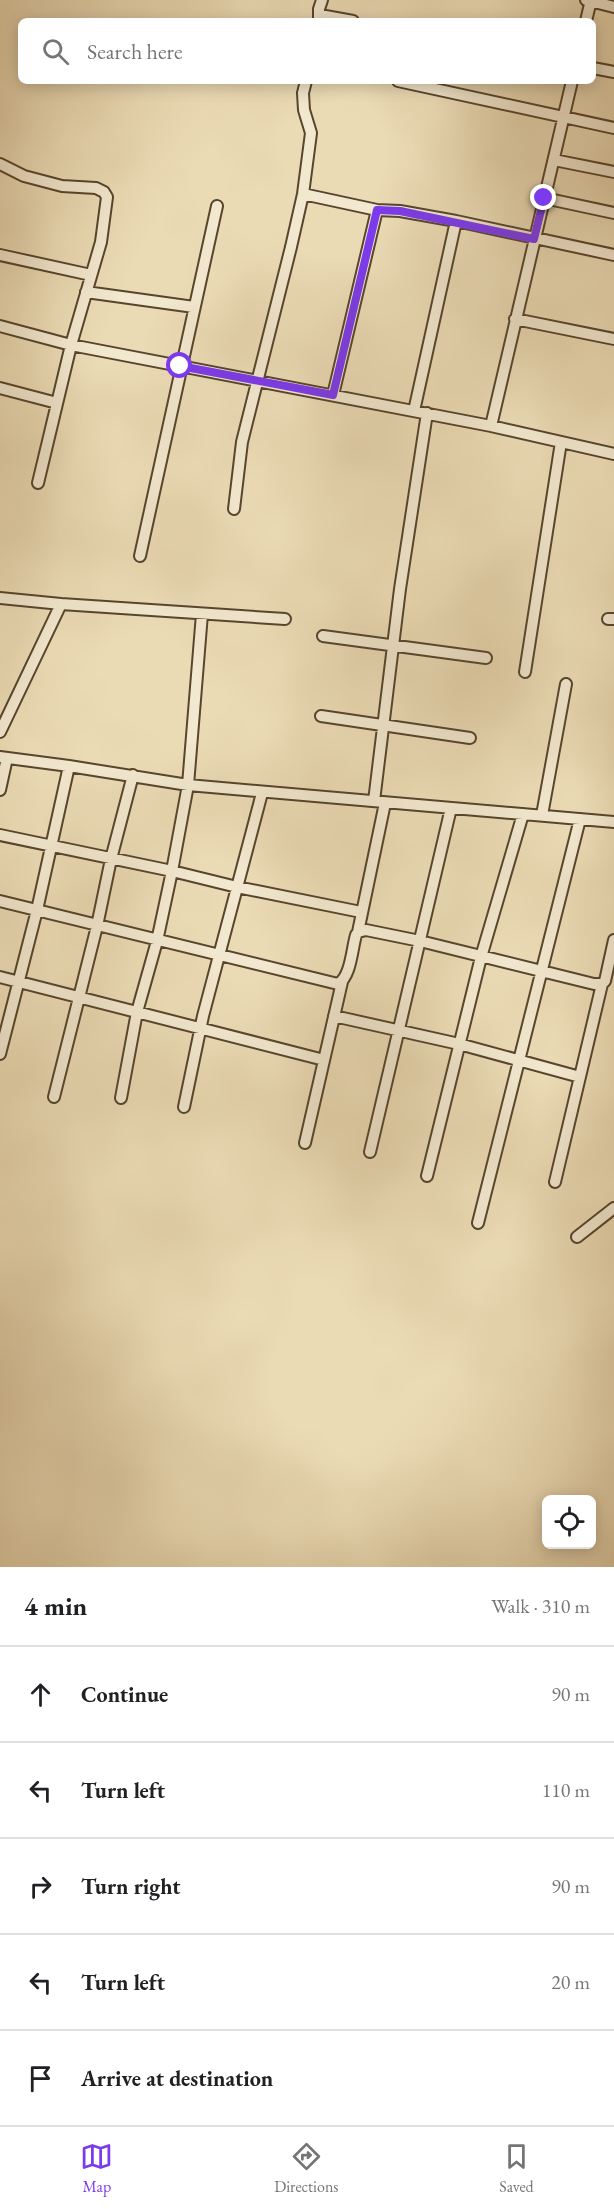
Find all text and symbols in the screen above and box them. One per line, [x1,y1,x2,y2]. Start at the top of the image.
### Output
search box [18,18,596,84]
icon: search [39,35,72,68]
text: Search here [87,37,182,66]
route end [530,184,556,210]
route start [166,352,192,378]
map controls [542,1495,596,1549]
button: locate [542,1495,596,1549]
text: 4 min [24,1589,87,1623]
text: Walk · 310 m [491,1593,590,1619]
icon: ahead [24,1678,57,1711]
text: Continue [81,1680,168,1709]
text: 90 m [551,1681,590,1707]
icon: left [24,1774,57,1807]
text: Turn left [81,1776,165,1805]
text: 110 m [542,1777,590,1803]
icon: right [24,1870,57,1903]
text: Turn right [81,1872,180,1901]
text: 90 m [551,1873,590,1899]
icon: left [24,1966,57,1999]
text: Turn left [81,1968,165,1997]
text: 20 m [551,1969,590,1995]
icon: arrive [24,2062,57,2095]
text: Arrive at destination [81,2064,273,2093]
tab: Map [80,2140,113,2197]
tab: Directions [274,2140,339,2197]
tab: Saved [499,2140,534,2197]

